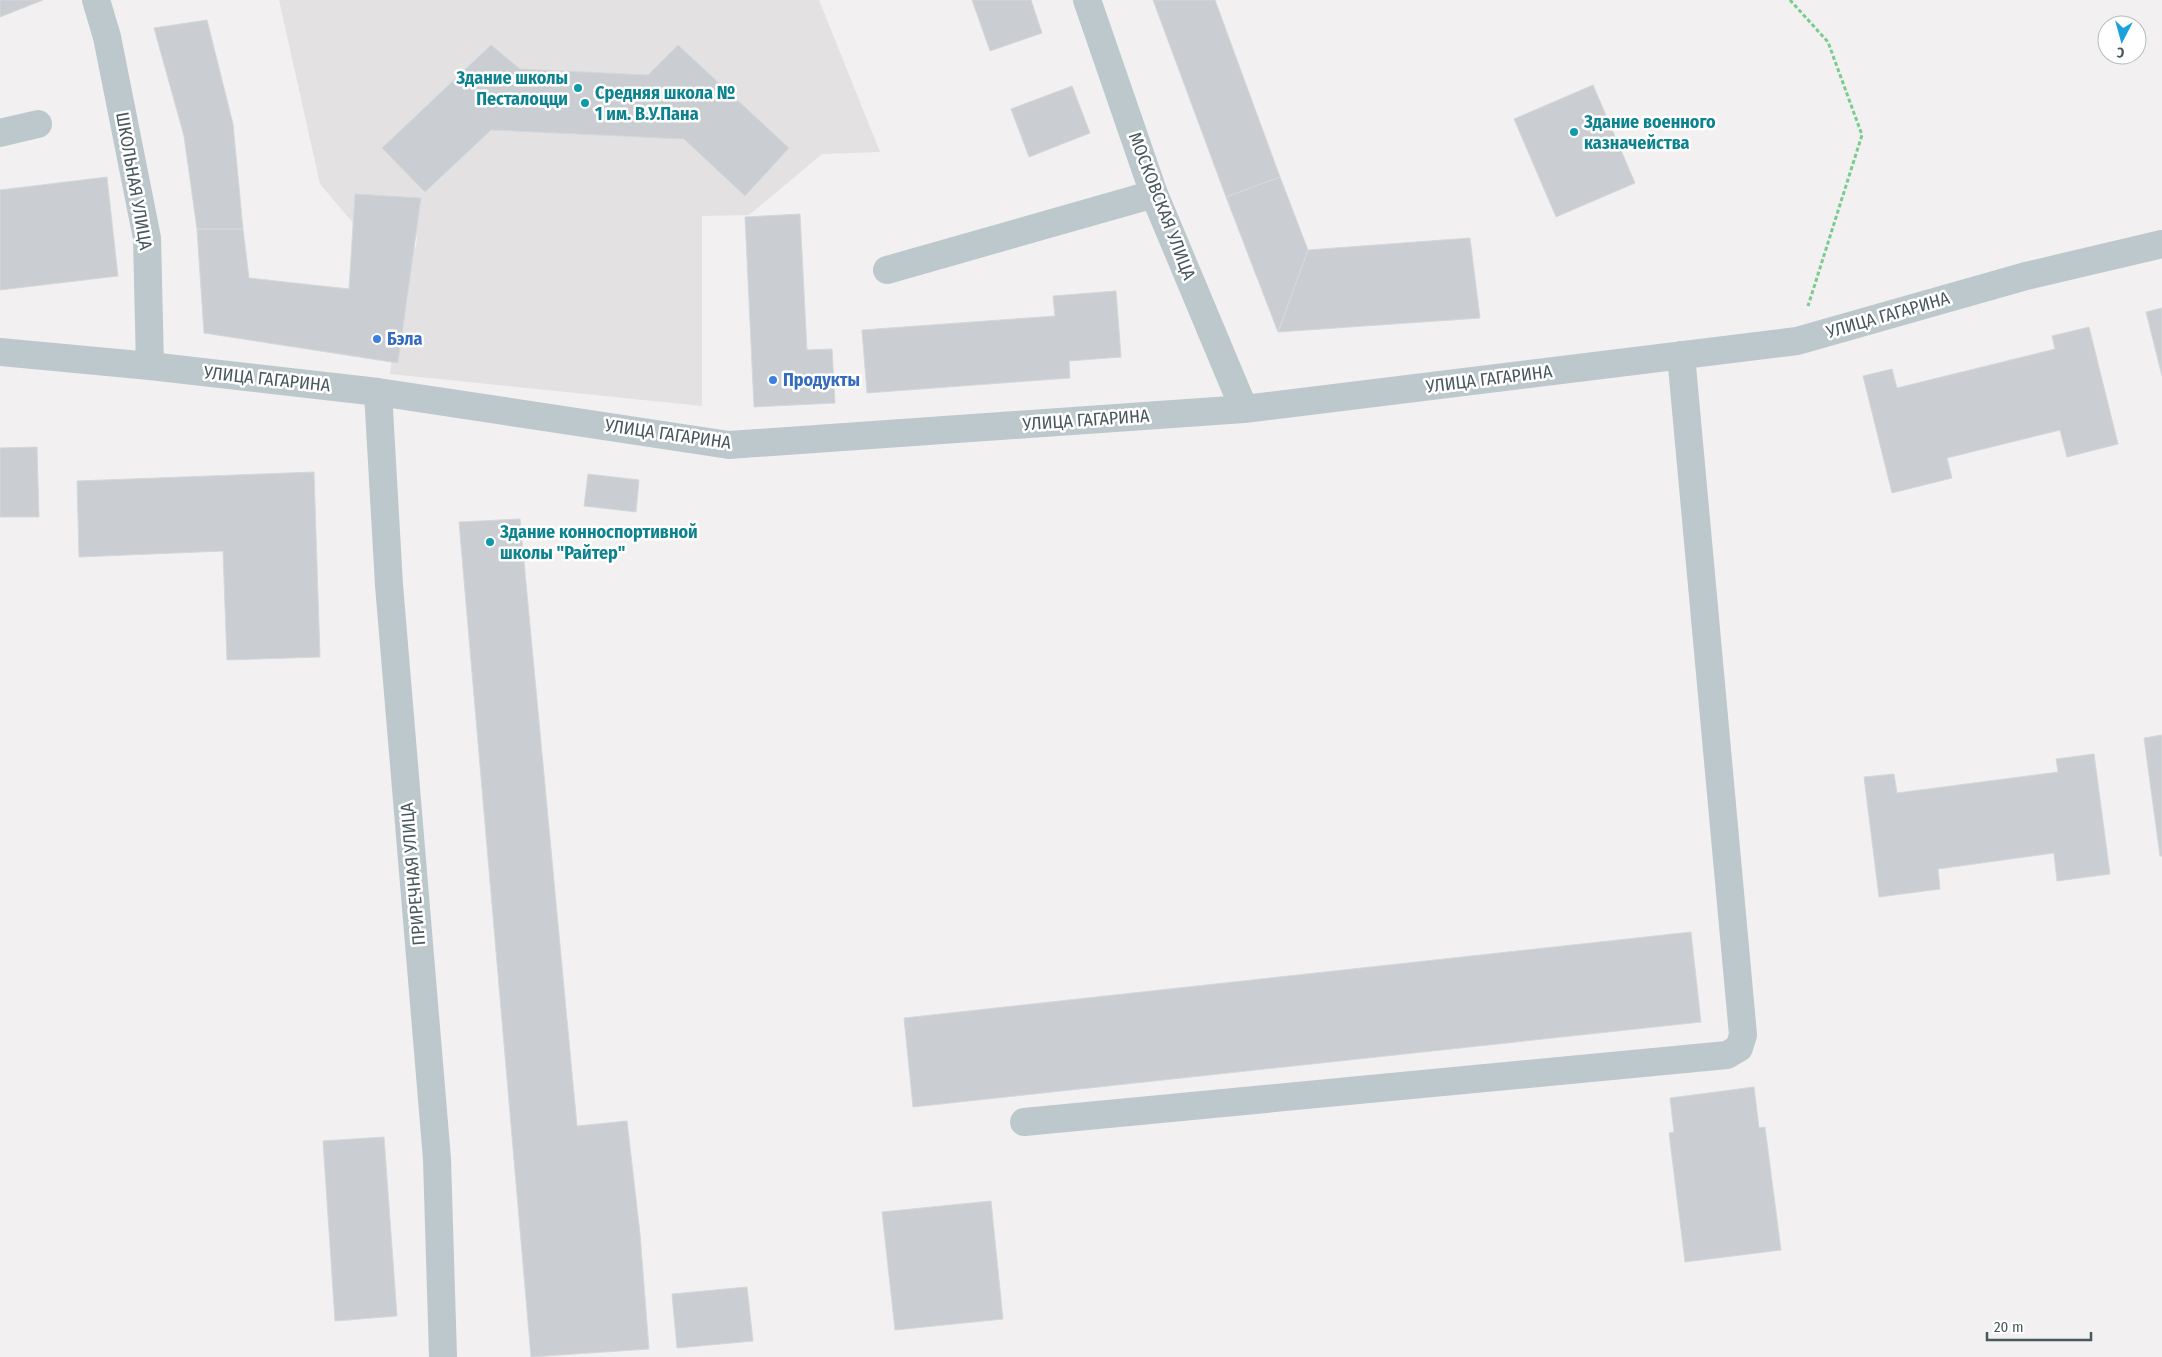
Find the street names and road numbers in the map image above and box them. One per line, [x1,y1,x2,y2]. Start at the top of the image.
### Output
street label: ШКОЛЬНАЯ УЛИЦА [111,110,157,252]
street label: МОСКОВСКАЯ УЛИЦА [1124,129,1200,283]
street label: УЛИЦА ГАГАРИНА [1823,287,1953,343]
street label: УЛИЦА ГАГАРИНА [1424,360,1554,398]
street label: УЛИЦА ГАГАРИНА [202,361,332,397]
street label: УЛИЦА ГАГАРИНА [1021,405,1151,435]
street label: УЛИЦА ГАГАРИНА [603,414,733,454]
street label: ПРИРЕЧНАЯ УЛИЦА [396,801,430,946]

